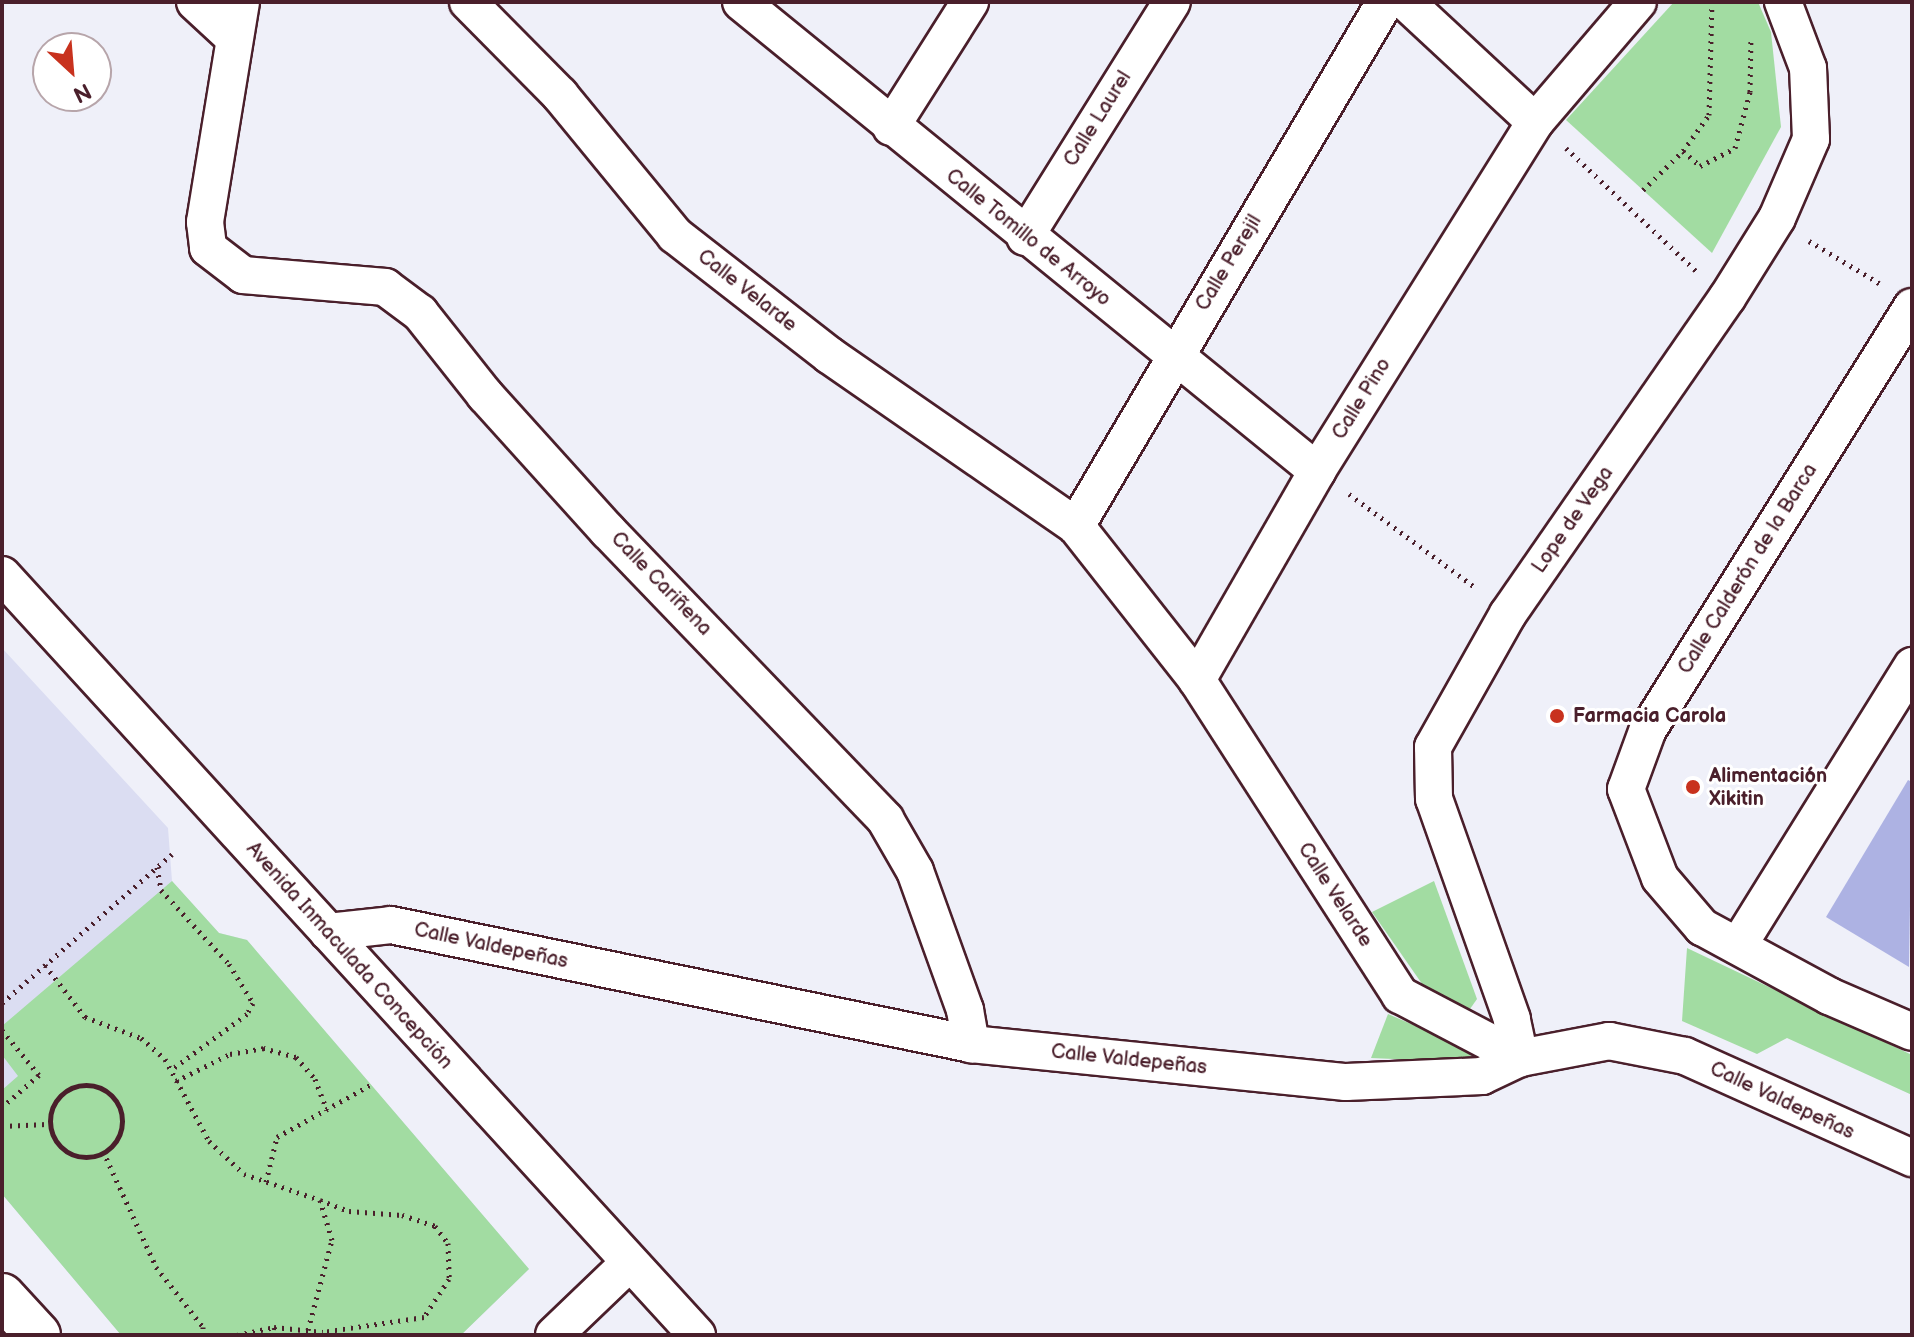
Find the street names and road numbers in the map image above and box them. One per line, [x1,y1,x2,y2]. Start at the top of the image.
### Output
street label: Calle Laurel [1059,67,1137,171]
street label: Calle Tomillo de Arroyo [941,164,1115,312]
street label: Calle Perejil [1191,211,1267,315]
street label: Calle Velarde [692,245,802,337]
street label: Calle Pino [1328,354,1396,444]
street label: Calle Calderón de la Barca [1673,460,1823,678]
street label: Lope de Vega [1527,462,1619,578]
street label: Calle Cariñena [606,527,716,641]
street label: Avenida Inmaculada Concepción [241,838,457,1074]
street label: Calle Velarde [1292,838,1378,952]
street label: Calle Valdepeñas [412,918,570,974]
street label: Calle Valdepeñas [1050,1040,1208,1080]
street label: Calle Valdepeñas [1706,1057,1858,1145]

